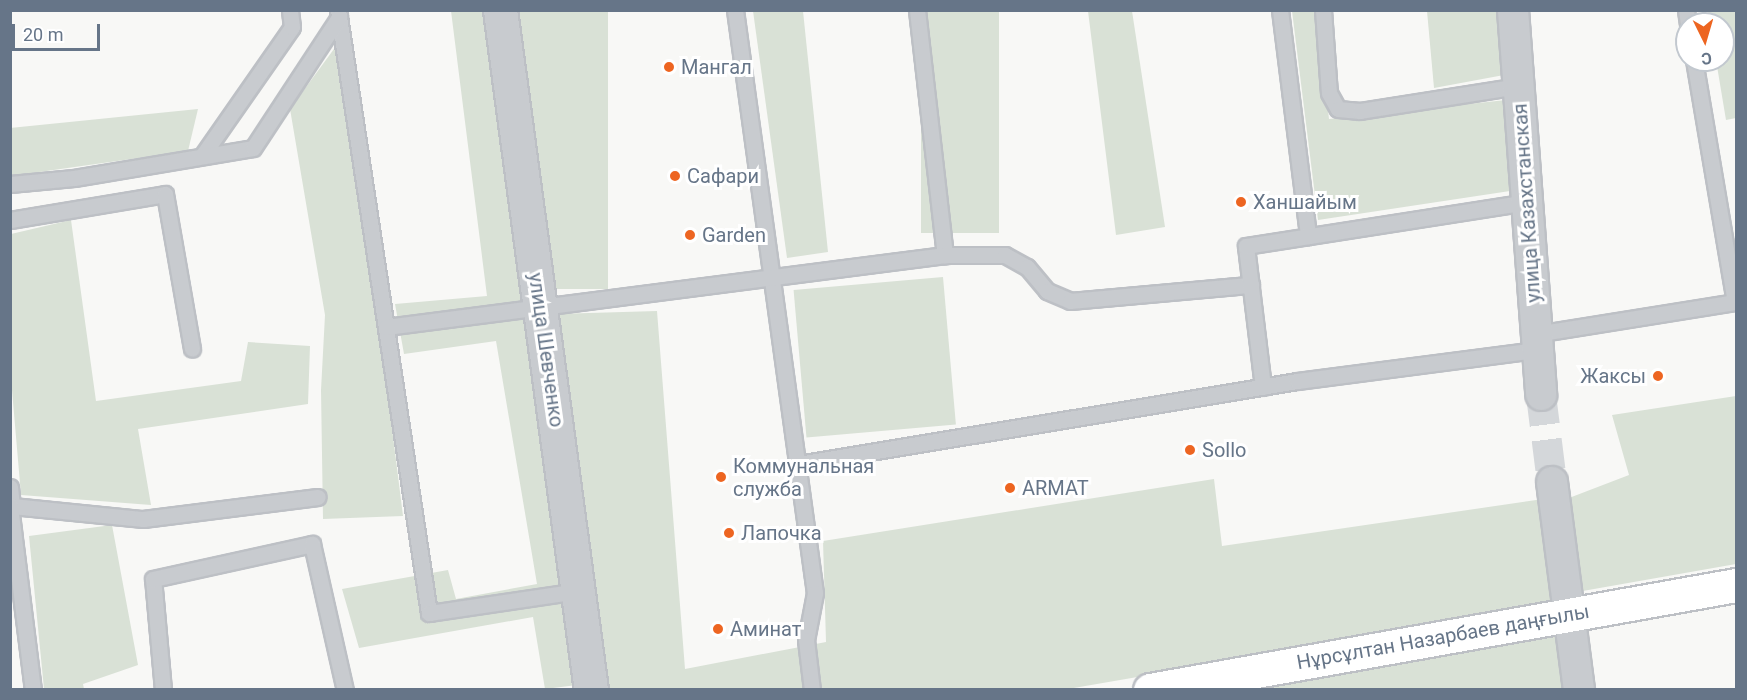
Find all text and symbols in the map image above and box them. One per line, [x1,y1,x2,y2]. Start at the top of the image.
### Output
scale bar [15,12,104,50]
north arrow [1675,12,1735,72]
text: 20 m [23,24,63,45]
text: С [1700,49,1712,68]
place label: Мангал [681,55,752,79]
marker: Мангал [662,60,676,74]
street label: улица Казахстанская [1508,102,1546,304]
place label: Сафари [687,164,759,188]
marker: Сафари [668,169,682,183]
place label: Ханшайым [1253,190,1357,214]
marker: Ханшайым [1234,195,1248,209]
place label: Garden [702,223,766,247]
marker: Garden [683,228,697,242]
street label: улица Шевченко [523,271,569,429]
place label: Жаксы [1580,364,1646,388]
marker: Жаксы [1651,369,1665,383]
place label: Sollo [1202,438,1246,462]
marker: Sollo [1183,443,1197,457]
place label: Коммунальная служба [733,454,874,501]
marker: Коммунальная служба [714,470,728,484]
place label: ARMAT [1022,476,1089,500]
marker: ARMAT [1003,481,1017,495]
place label: Лапочка [741,521,822,545]
marker: Лапочка [722,526,736,540]
street label: Нұрсұлтан Назарбаев даңғылы [1295,599,1591,675]
place label: Аминат [730,617,801,641]
marker: Аминат [711,622,725,636]

